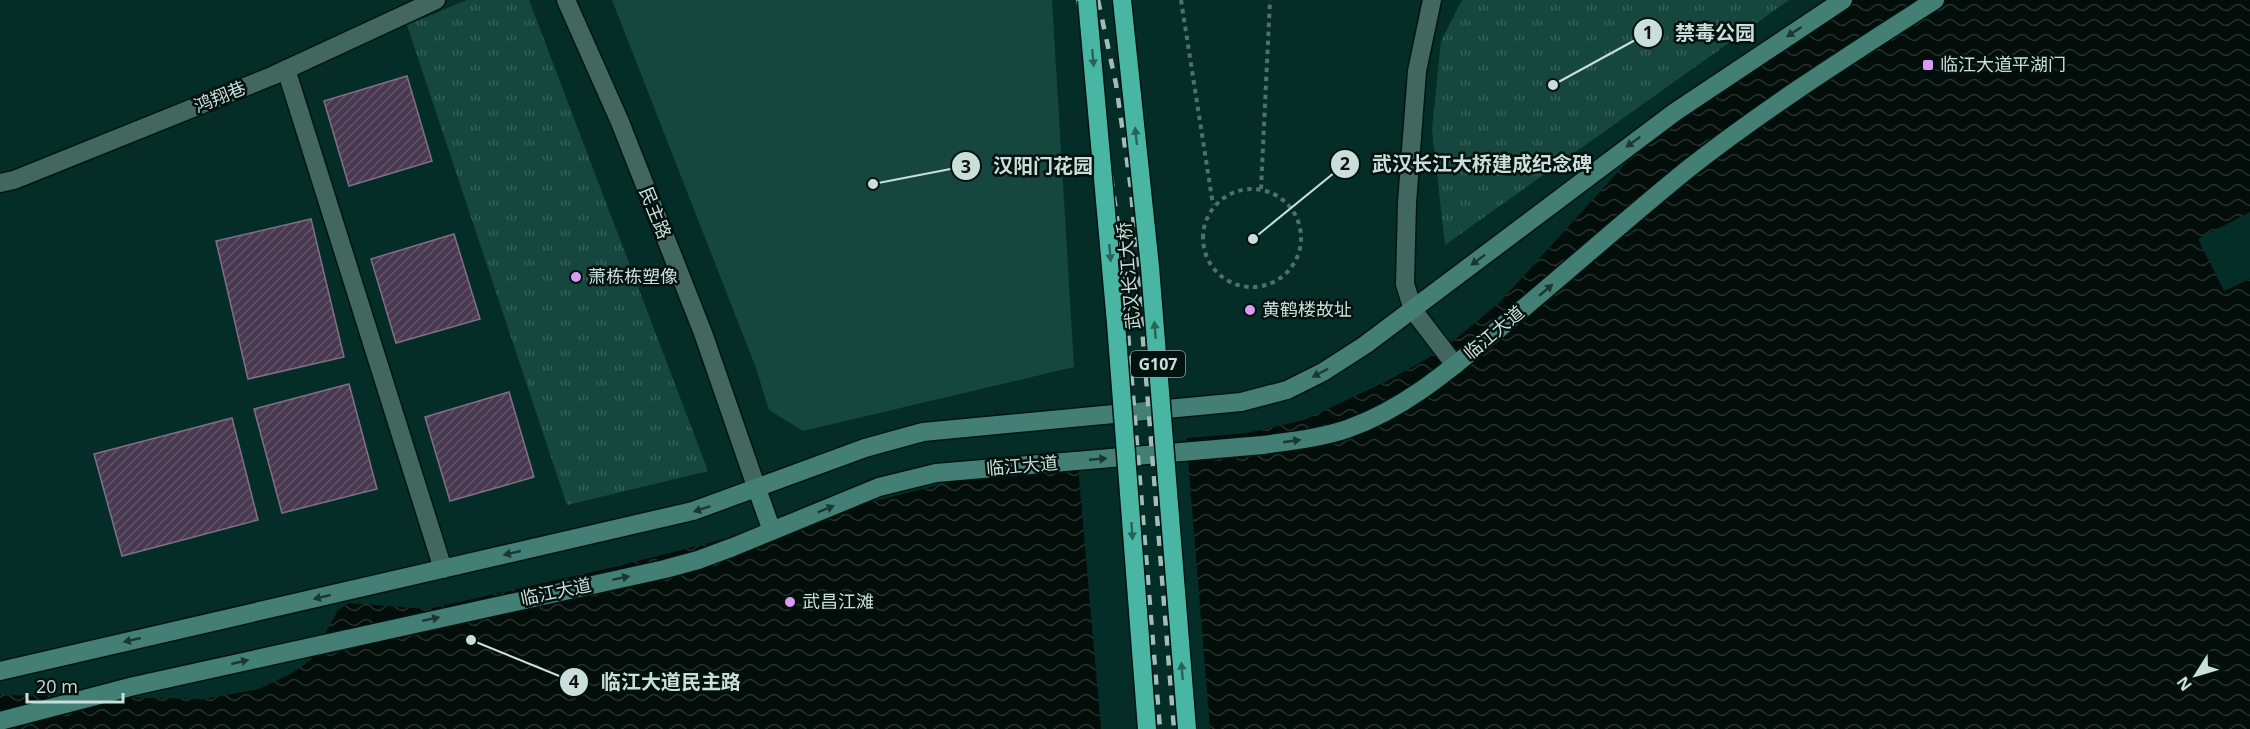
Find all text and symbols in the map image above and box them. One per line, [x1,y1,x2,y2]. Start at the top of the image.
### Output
callout: 禁毒公园 [1633,14,1767,52]
text: 禁毒公园 [1675,19,1755,46]
text: 1 [1643,20,1653,44]
one-way arrow [1786,26,1802,37]
one-way arrow [1088,49,1097,68]
place label: 临江大道平湖门 [1940,52,2066,76]
marker: 临江大道平湖门 [1921,58,1935,72]
street label: 鸿翔巷 [190,75,249,117]
one-way arrow [1131,126,1141,145]
one-way arrow [1626,136,1641,148]
callout: 武汉长江大桥建成纪念碑 [1330,145,1604,183]
callout: 汉阳门花园 [951,147,1105,185]
text: 武汉长江大桥建成纪念碑 [1372,150,1592,177]
text: 2 [1340,151,1350,175]
text: 汉阳门花园 [993,152,1093,179]
text: 3 [961,154,971,178]
street label: 民主路 [635,183,677,242]
street label: 武汉长江大桥 [1111,221,1145,331]
one-way arrow [1105,243,1115,262]
one-way arrow [1471,254,1486,266]
place label: 萧栋栋塑像 [588,264,678,288]
marker: 萧栋栋塑像 [569,270,583,284]
one-way arrow [1538,284,1553,297]
place label: 黄鹤楼故址 [1262,297,1352,321]
street label: 临江大道 [1458,300,1529,365]
marker: 黄鹤楼故址 [1243,303,1257,317]
one-way arrow [1150,320,1160,339]
road number: G107 [1131,351,1185,377]
one-way arrow [1311,368,1328,378]
one-way arrow [1283,436,1302,445]
street label: 临江大道 [985,450,1059,480]
one-way arrow [1089,454,1108,464]
one-way arrow [693,504,711,514]
one-way arrow [817,504,835,513]
one-way arrow [1127,521,1137,540]
one-way arrow [503,549,521,559]
street label: 临江大道 [518,572,594,610]
one-way arrow [612,573,630,583]
place label: 武昌江滩 [802,589,874,613]
one-way arrow [313,592,331,602]
marker: 武昌江滩 [783,595,797,609]
one-way arrow [421,614,440,623]
one-way arrow [122,636,141,646]
north arrow [2166,645,2226,705]
one-way arrow [231,657,250,666]
one-way arrow [1178,661,1187,680]
callout: 临江大道民主路 [559,663,753,701]
scale bar [27,666,123,704]
text: 临江大道民主路 [601,668,741,695]
text: 4 [569,669,579,693]
text: N [2171,672,2197,696]
text: 20 m [36,674,78,698]

